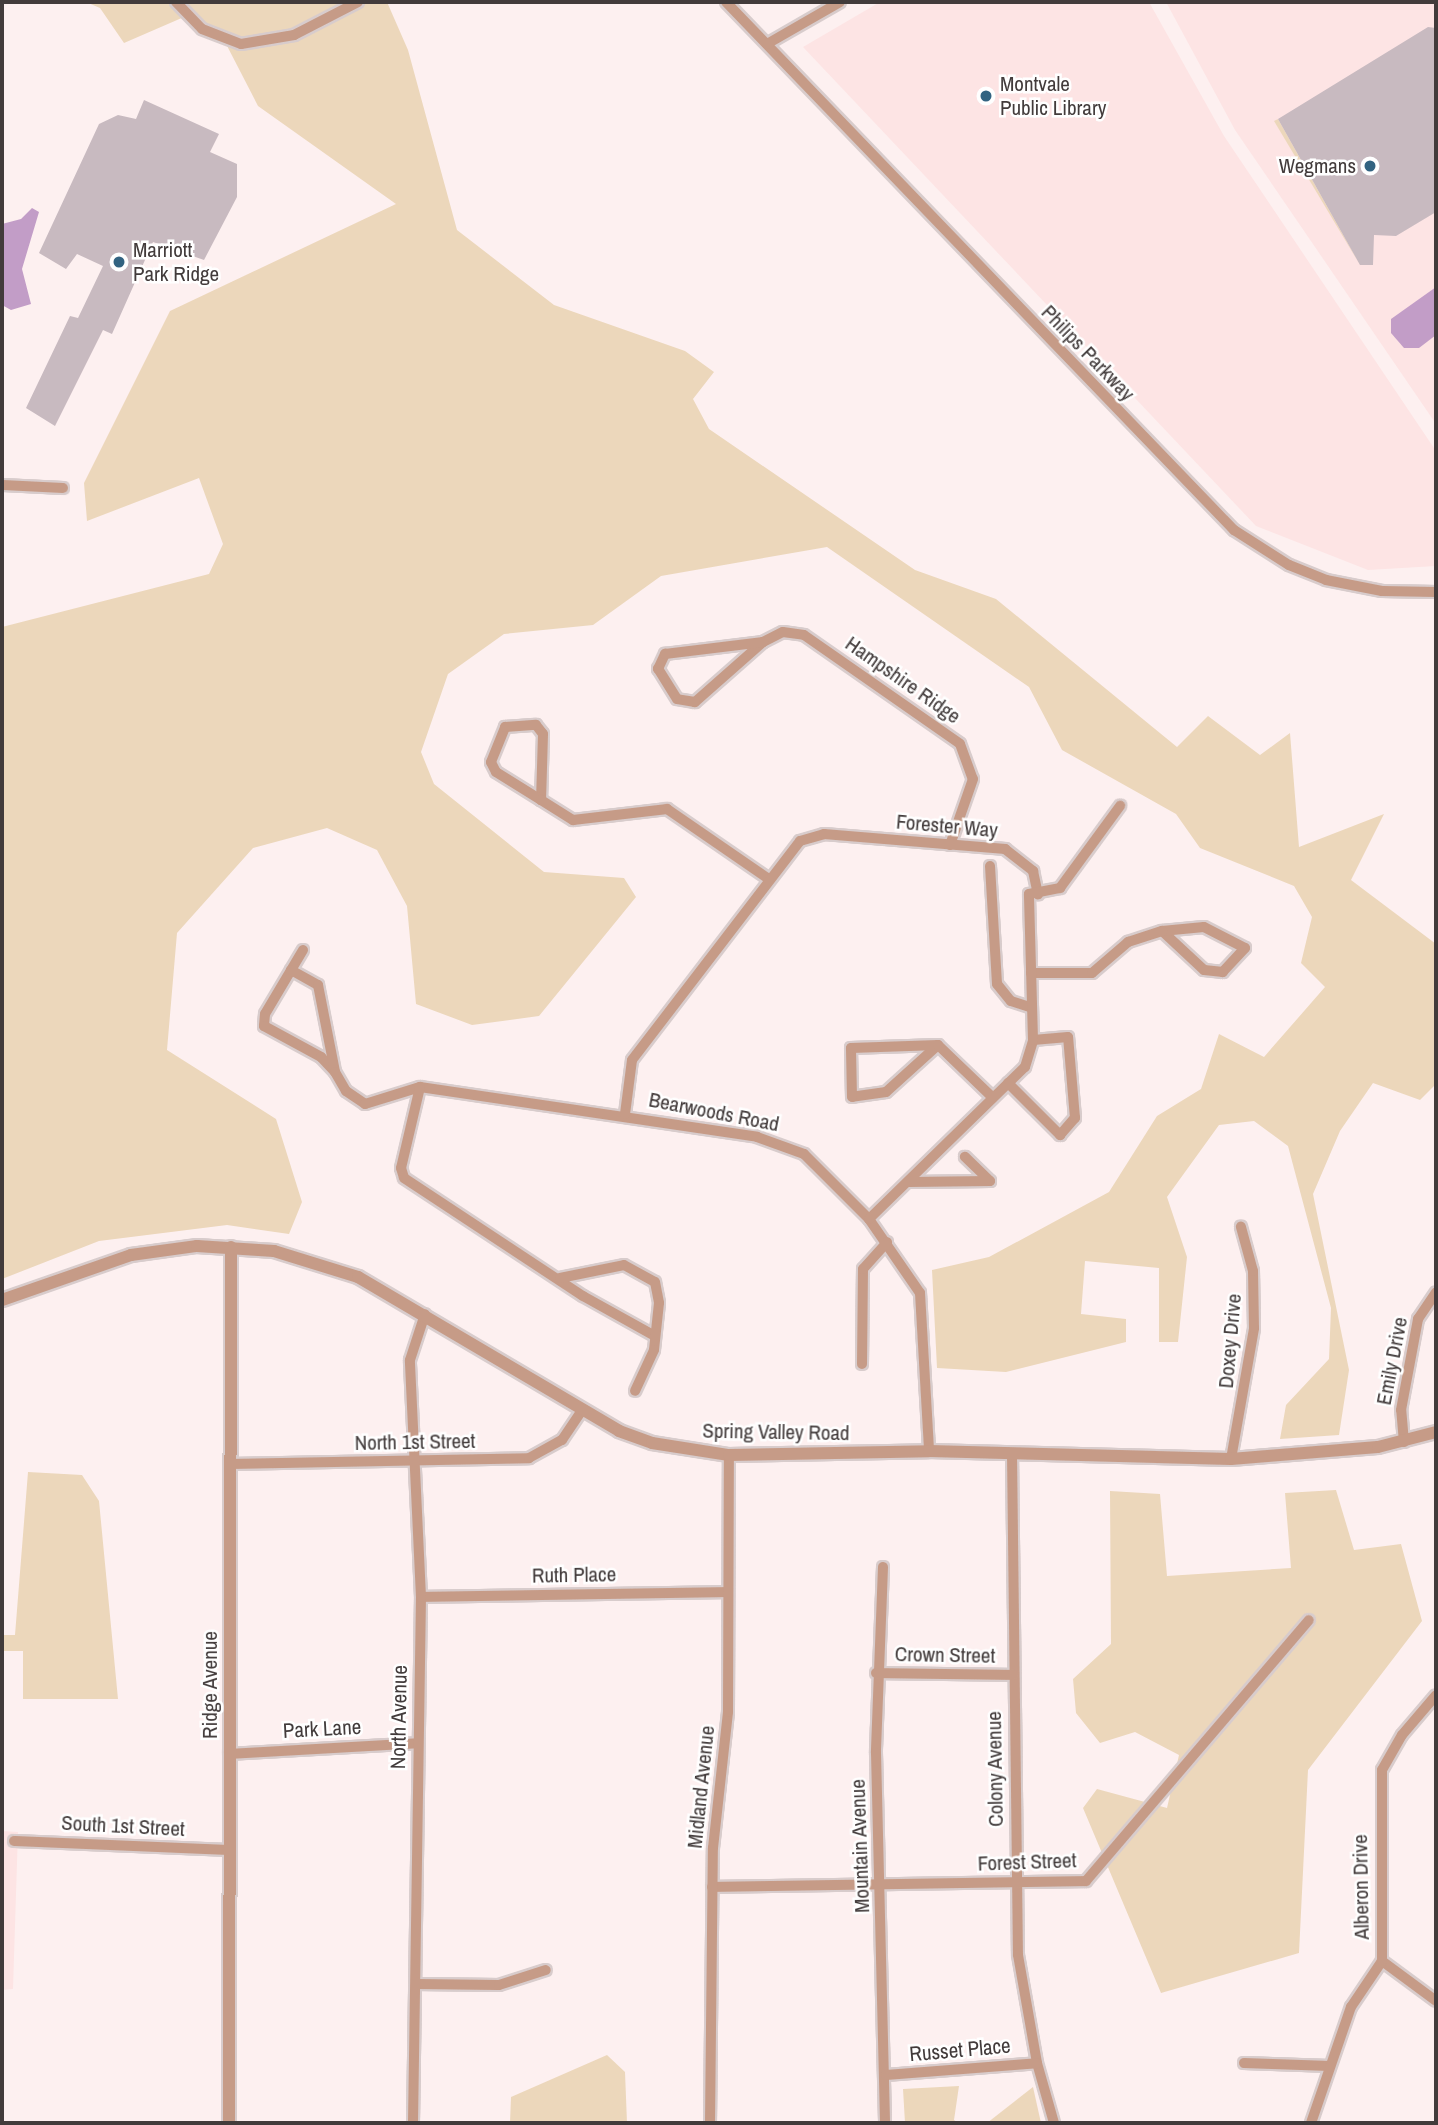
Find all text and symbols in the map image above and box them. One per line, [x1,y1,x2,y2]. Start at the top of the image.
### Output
place label: Montvale Public Library [1000,71,1106,121]
marker: Montvale Public Library [978,88,994,104]
place label: Wegmans [1279,153,1356,179]
marker: Wegmans [1362,158,1378,174]
place label: Marriott Park Ridge [133,237,219,287]
marker: Marriott Park Ridge [111,254,127,270]
street label: Philips Parkway [1036,300,1140,406]
street label: Hampshire Ridge [841,631,965,729]
street label: Forester Way [895,809,999,843]
street label: Bearwoods Road [647,1087,781,1137]
street label: Doxey Drive [1213,1293,1247,1389]
street label: Emily Drive [1371,1315,1413,1407]
street label: Spring Valley Road [702,1418,850,1446]
street label: North 1st Street [354,1428,476,1456]
street label: Ruth Place [532,1562,616,1588]
street label: Ridge Avenue [197,1631,223,1739]
street label: Crown Street [895,1642,995,1668]
street label: North Avenue [385,1664,413,1770]
street label: Colony Avenue [981,1711,1009,1827]
street label: Park Lane [282,1714,362,1744]
street label: Midland Avenue [682,1724,720,1850]
street label: Mountain Avenue [845,1778,875,1914]
street label: South 1st Street [61,1810,185,1842]
street label: Alberon Drive [1347,1834,1375,1940]
street label: Forest Street [977,1848,1077,1876]
street label: Russet Place [908,2033,1012,2067]

